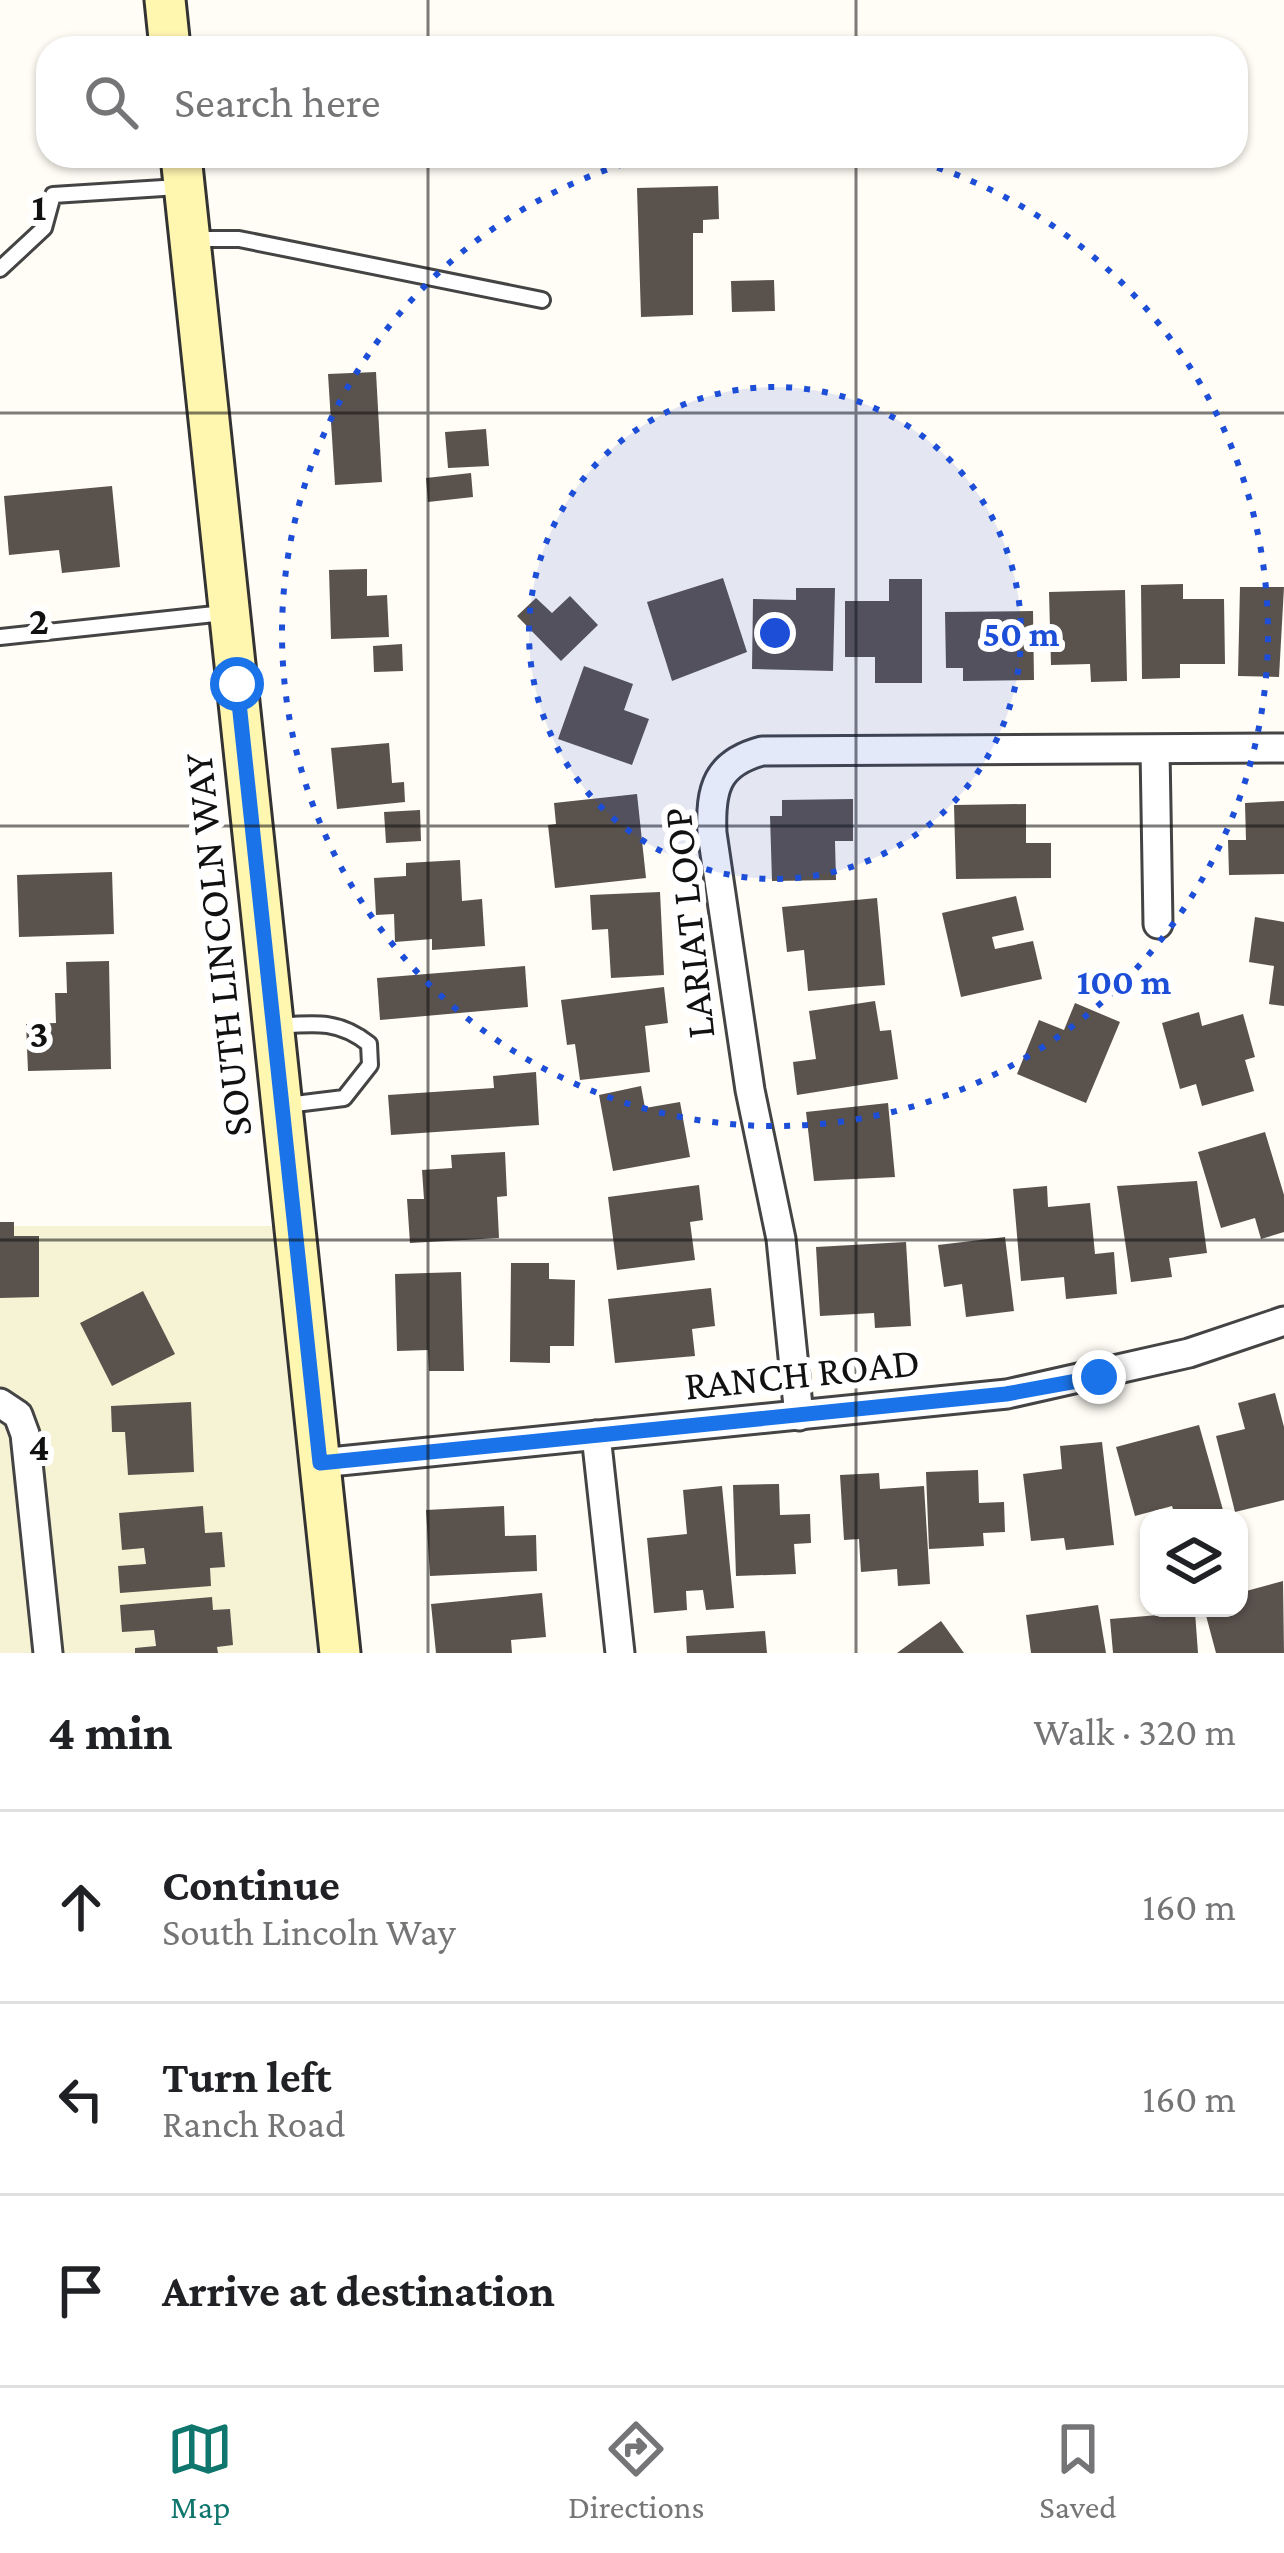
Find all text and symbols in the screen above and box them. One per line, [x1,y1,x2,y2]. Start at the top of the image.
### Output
search box [36,36,1248,168]
icon: search [78,69,144,135]
text: Search here [174,77,381,127]
text: 1 [32,185,46,228]
text: 2 [29,599,49,642]
centre of rings [754,612,796,654]
text: 50 m [983,614,1060,654]
route start [210,657,264,711]
street label: SOUTH LINCOLN WAY [173,750,261,1139]
street label: LARIAT LOOP [652,805,724,1041]
text: 100 m [1077,962,1172,1002]
text: 3 [29,1012,49,1055]
street label: RANCH ROAD [682,1337,922,1409]
route end [1072,1350,1126,1404]
text: 4 [28,1425,50,1468]
map controls [1140,1509,1248,1617]
button: layers [1140,1509,1248,1617]
text: 4 min [48,1703,173,1760]
text: Walk · 320 m [1033,1710,1236,1753]
text: Continue [162,1860,340,1910]
icon: ahead [48,1874,114,1940]
text: 160 m [1143,1885,1236,1928]
text: South Lincoln Way [162,1910,456,1953]
text: Turn left [162,2052,331,2102]
icon: left [48,2066,114,2132]
text: 160 m [1143,2077,1236,2120]
text: Ranch Road [162,2102,346,2145]
icon: arrive [48,2258,114,2324]
text: Arrive at destination [162,2266,555,2316]
tab: Map [167,2416,233,2525]
tab: Directions [568,2416,705,2525]
tab: Saved [1039,2416,1117,2525]

